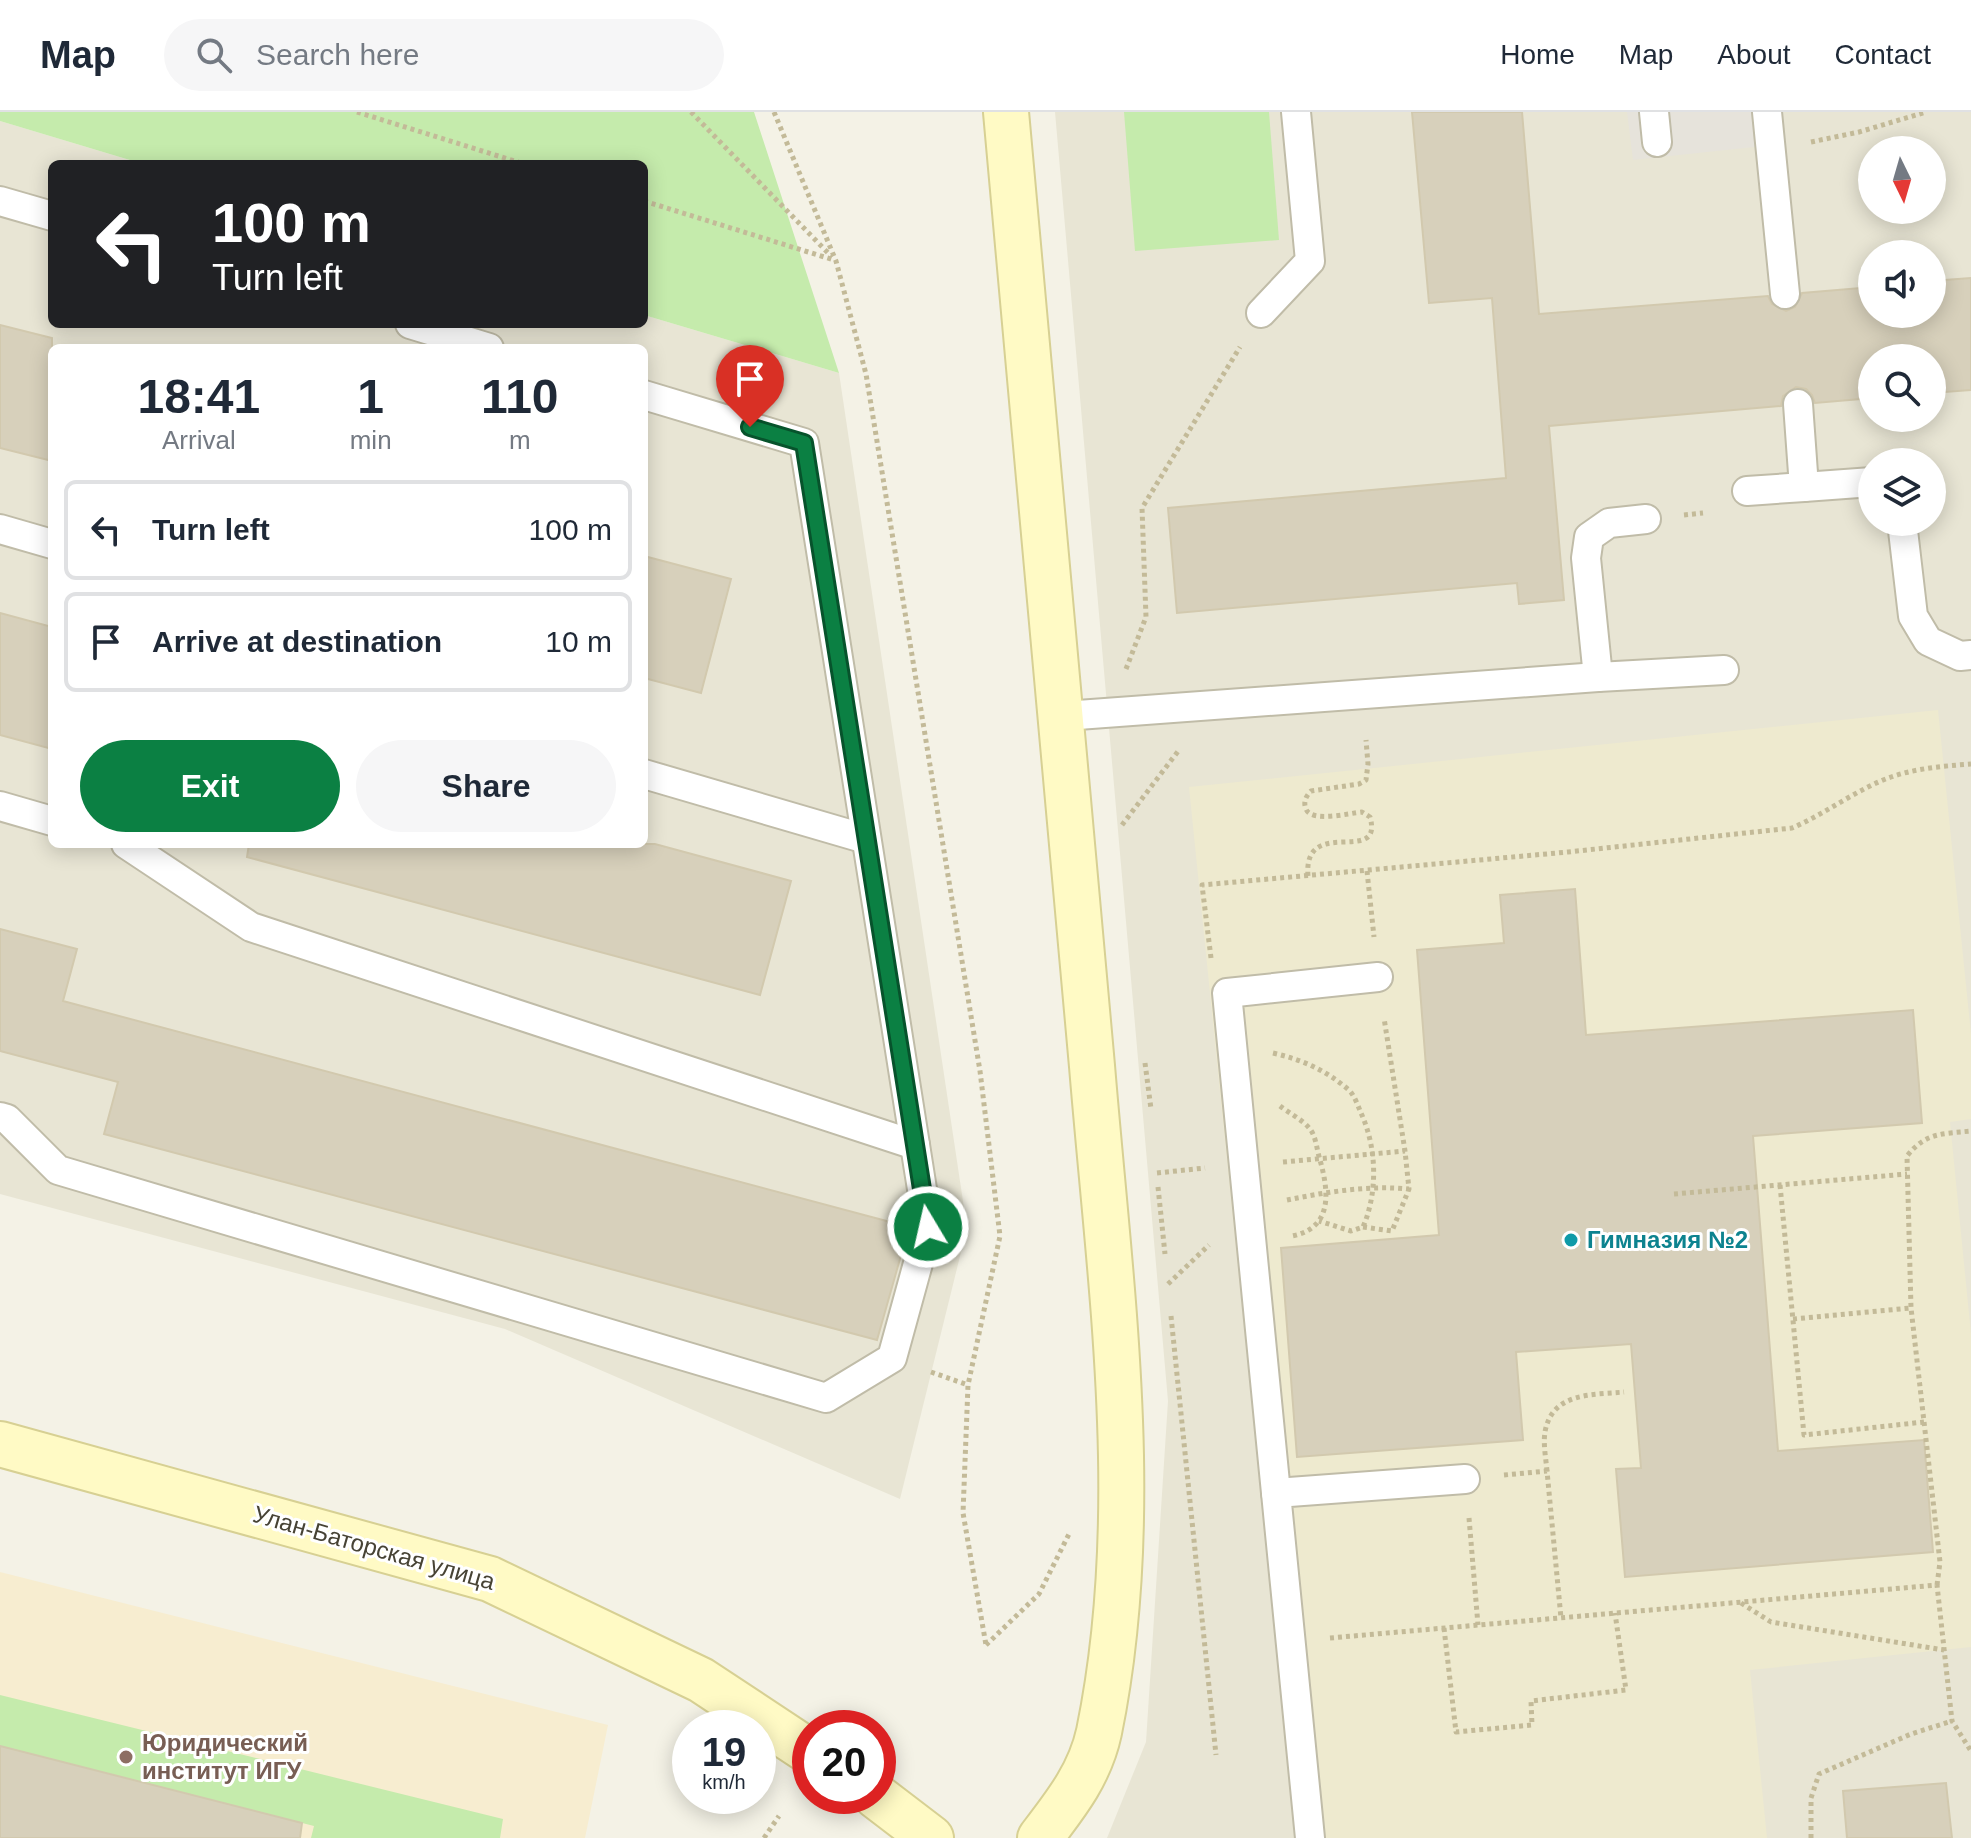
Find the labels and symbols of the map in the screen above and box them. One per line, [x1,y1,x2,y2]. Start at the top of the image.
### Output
north arrow [1858,136,1946,224]
pin [716,345,784,427]
position arrow [886,1185,970,1269]
place label: Гимназия №2 [1587,1226,1748,1253]
marker: Гимназия №2 [1562,1231,1580,1249]
street label: Улан-Баторская улица [250,1500,499,1595]
speed limit sign: 20 [792,1710,896,1814]
place label: Юридический институт ИГУ [142,1729,308,1784]
marker: Юридический институт ИГУ [117,1748,135,1766]

